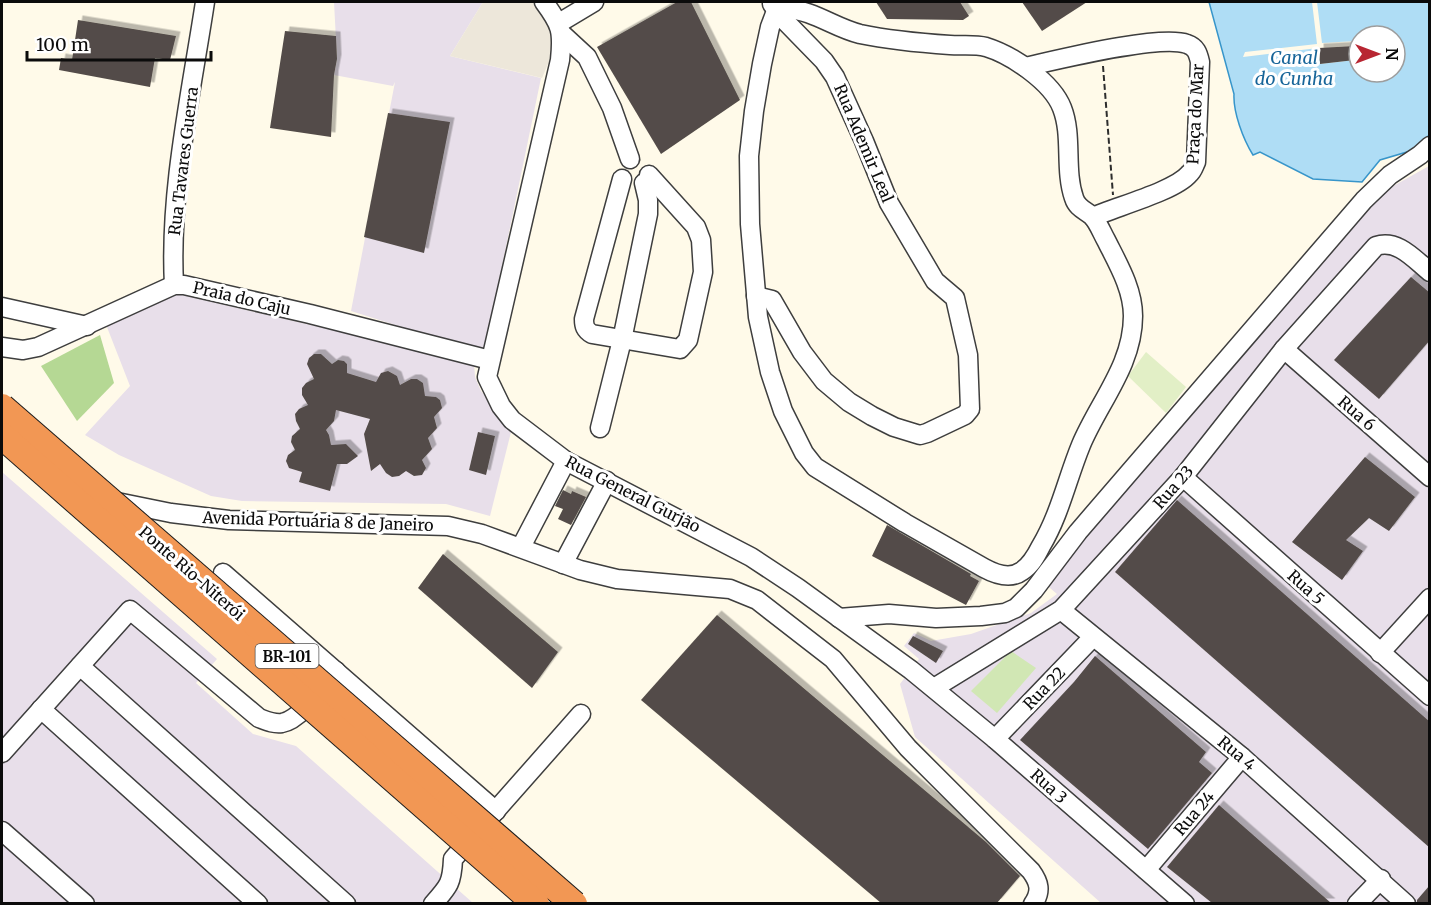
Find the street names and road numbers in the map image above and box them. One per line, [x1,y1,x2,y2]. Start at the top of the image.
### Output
street label: Praça do Mar [1182,63,1208,165]
street label: Rua Ademir Leal [830,81,898,205]
street label: Rua Tavares Guerra [164,85,202,237]
street label: Praia do Caju [191,277,293,319]
street label: Rua 6 [1334,391,1380,435]
street label: Rua General Gurjão [562,451,704,537]
street label: Rua 23 [1149,461,1197,513]
street label: Avenida Portuária 8 de Janeiro [201,507,434,535]
street label: Ponte Rio-Niterói [135,522,249,624]
street label: Rua 5 [1283,565,1329,609]
road number: BR-101 [256,644,318,668]
street label: Rua 22 [1019,662,1069,714]
street label: Rua 4 [1214,731,1260,775]
street label: Rua 3 [1027,764,1071,808]
street label: Rua 24 [1170,786,1219,839]

